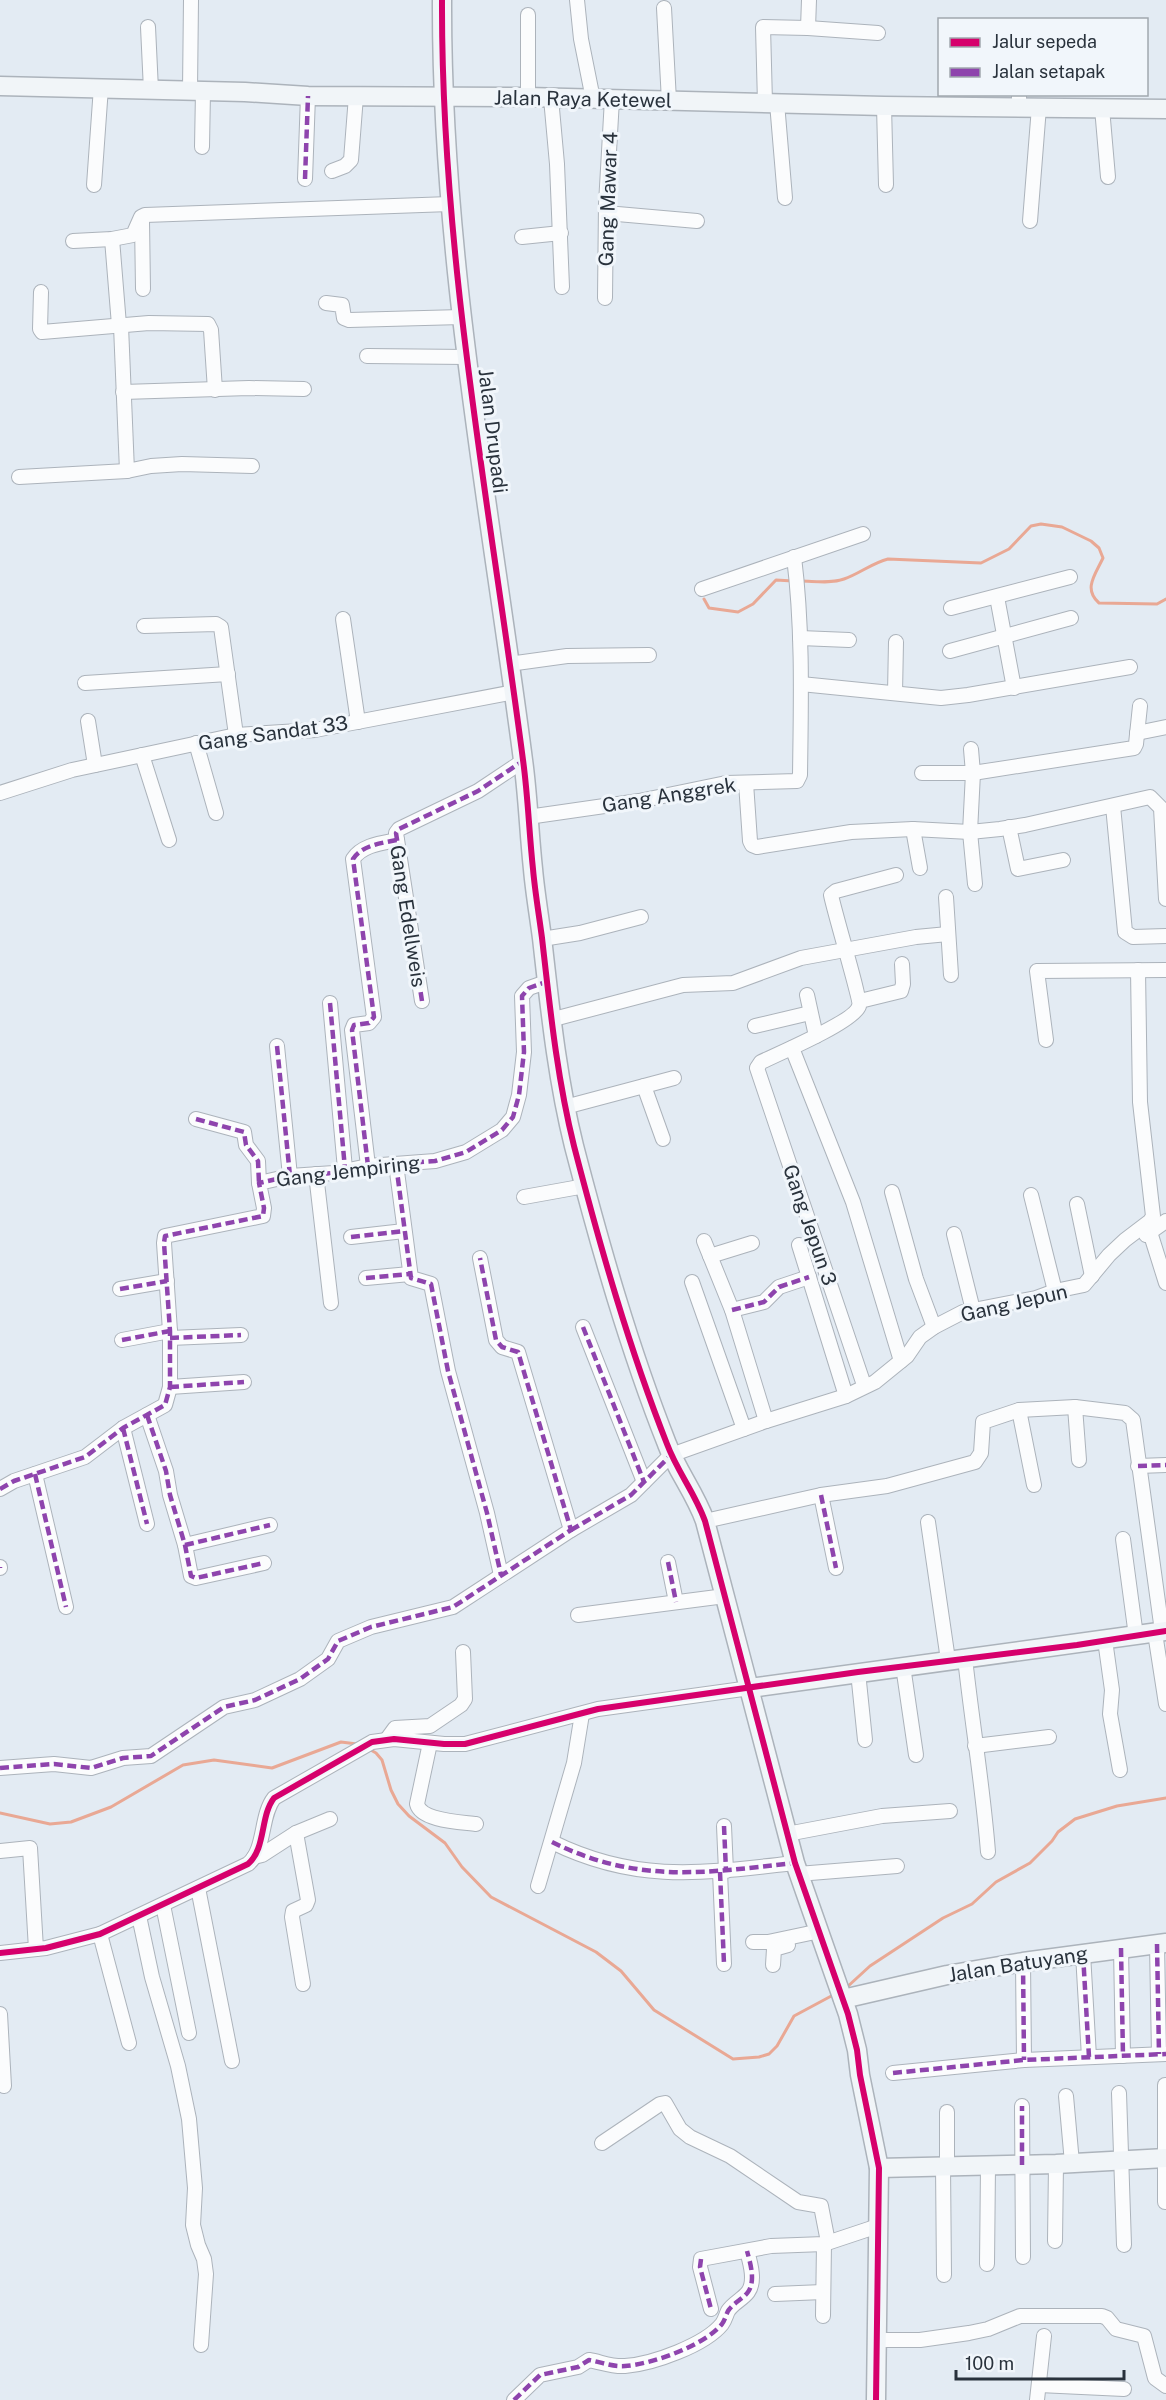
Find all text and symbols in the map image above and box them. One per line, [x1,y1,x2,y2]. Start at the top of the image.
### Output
legend [938,18,1148,96]
text: Jalur sepeda [992,31,1097,52]
text: Jalan setapak [992,61,1105,82]
street label: Jalan Raya Ketewel [494,85,672,113]
street label: Gang Mawar 4 [594,131,622,267]
street label: Jalan Drupadi [473,367,513,495]
street label: Gang Sandat 33 [197,711,349,755]
street label: Gang Anggrek [600,773,738,817]
street label: Gang Edellweis [385,843,431,989]
street label: Gang Jempiring [275,1150,421,1192]
street label: Gang Jepun 3 [778,1161,842,1289]
street label: Gang Jepun [958,1279,1070,1327]
street label: Jalan Batuyang [946,1941,1090,1987]
scale bar [956,2343,1124,2381]
text: 100 m [965,2353,1014,2374]

